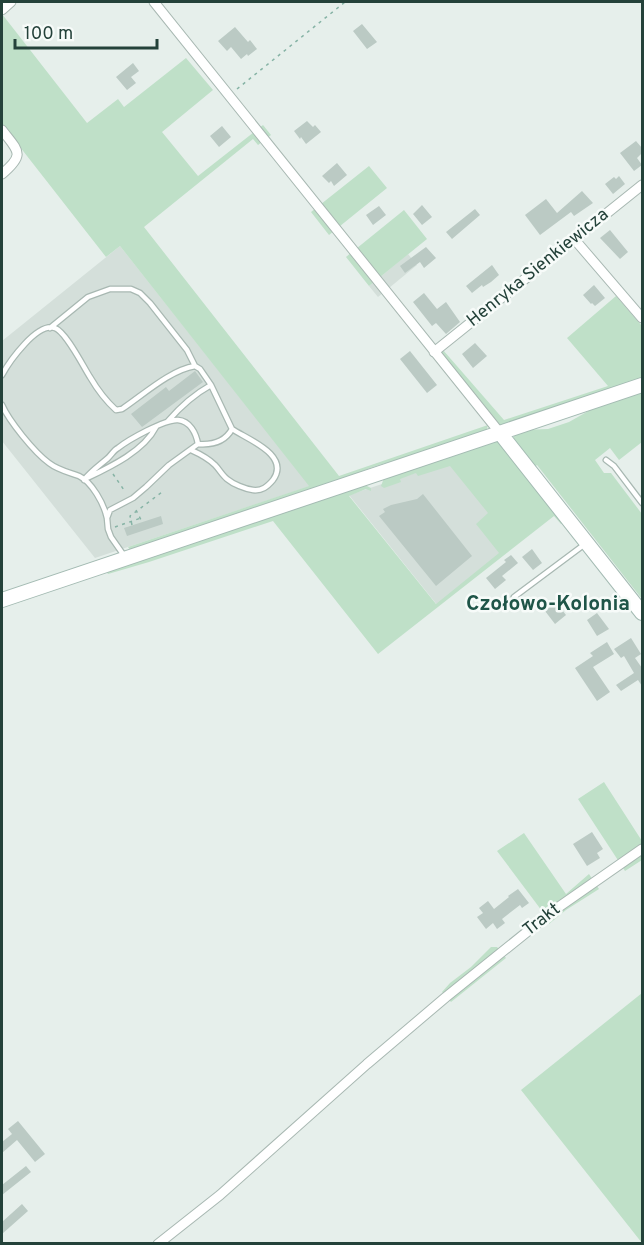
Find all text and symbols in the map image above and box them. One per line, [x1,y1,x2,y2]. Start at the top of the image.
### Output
scale bar [15,12,158,50]
text: 100 m [24,23,73,46]
street label: Henryka Sienkiewicza [462,204,614,332]
district label: Czołowo-Kolonia [466,591,630,618]
street label: Trakt [519,898,565,942]

